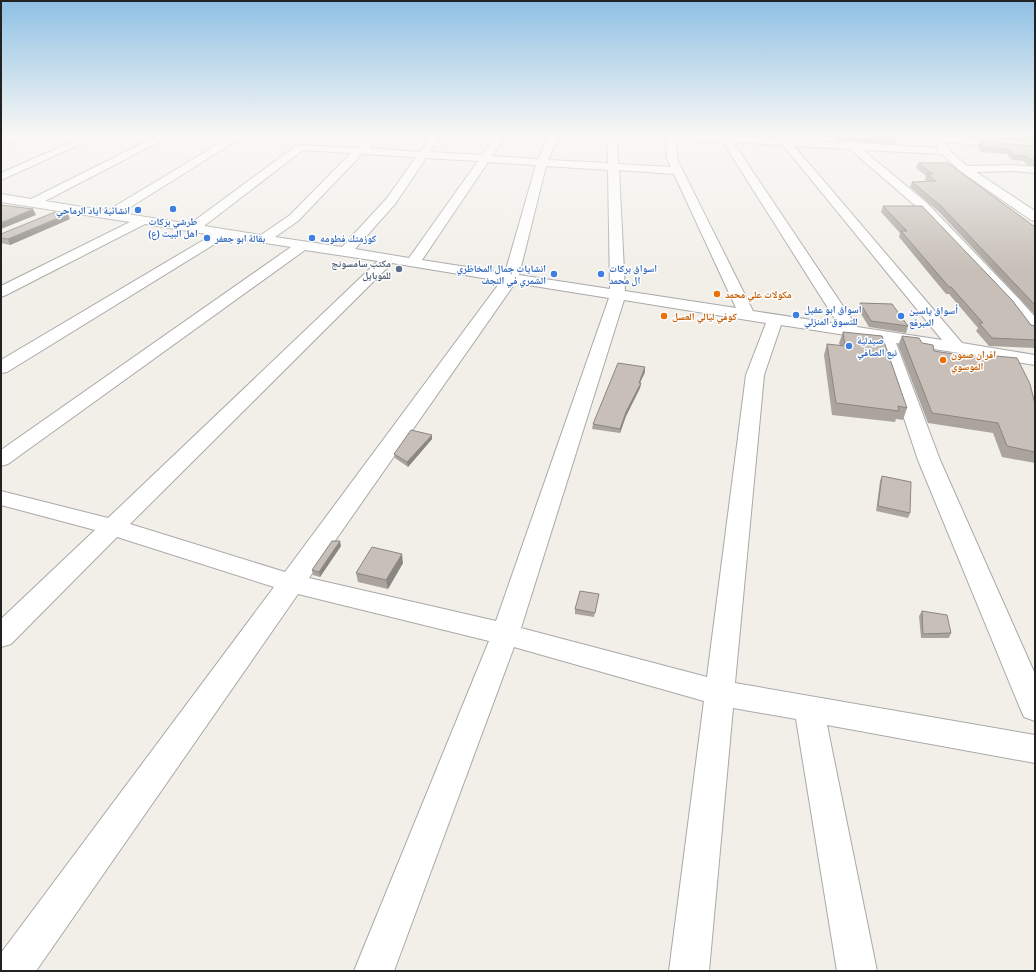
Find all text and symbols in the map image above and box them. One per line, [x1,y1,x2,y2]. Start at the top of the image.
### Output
place label: انشائية اياد الرماحي [56,204,130,218]
marker: طرشي بركات اهل البيت (ع) [168,204,178,214]
marker: انشائية اياد الرماحي [133,205,143,215]
place label: طرشي بركات اهل البيت (ع) [148,215,198,241]
place label: بقالة ابو جعفر [214,232,265,245]
place label: كوزمتك فطومه [320,232,377,245]
marker: بقالة ابو جعفر [202,233,212,243]
marker: كوزمتك فطومه [307,233,317,243]
place label: مكتب سامسونج للموبايل [331,257,391,282]
place label: انشايات جمال المخاظري الشمري في النجف [457,262,546,288]
place label: اسواق بركات ال محمد [609,262,657,287]
marker: مكتب سامسونج للموبايل [394,264,404,274]
marker: انشايات جمال المخاظري الشمري في النجف [549,269,559,279]
marker: اسواق بركات ال محمد [596,269,606,279]
place label: مكولات علي محمد [725,288,792,302]
marker: مكولات علي محمد [712,289,722,299]
place label: اسواق ابو عقيل للتسوق المنزلي [804,303,862,329]
place label: أسواق ياسين المبرقع [909,304,958,330]
place label: كوفي ليالي العسل [672,310,737,324]
marker: اسواق ابو عقيل للتسوق المنزلي [791,310,801,320]
marker: كوفي ليالي العسل [659,311,669,321]
marker: أسواق ياسين المبرقع [896,311,906,321]
place label: صيدلية نبع الصافي [857,334,897,360]
marker: صيدلية نبع الصافي [844,341,854,351]
place label: افران صمون الموسوي [951,348,996,374]
marker: افران صمون الموسوي [938,355,948,365]

